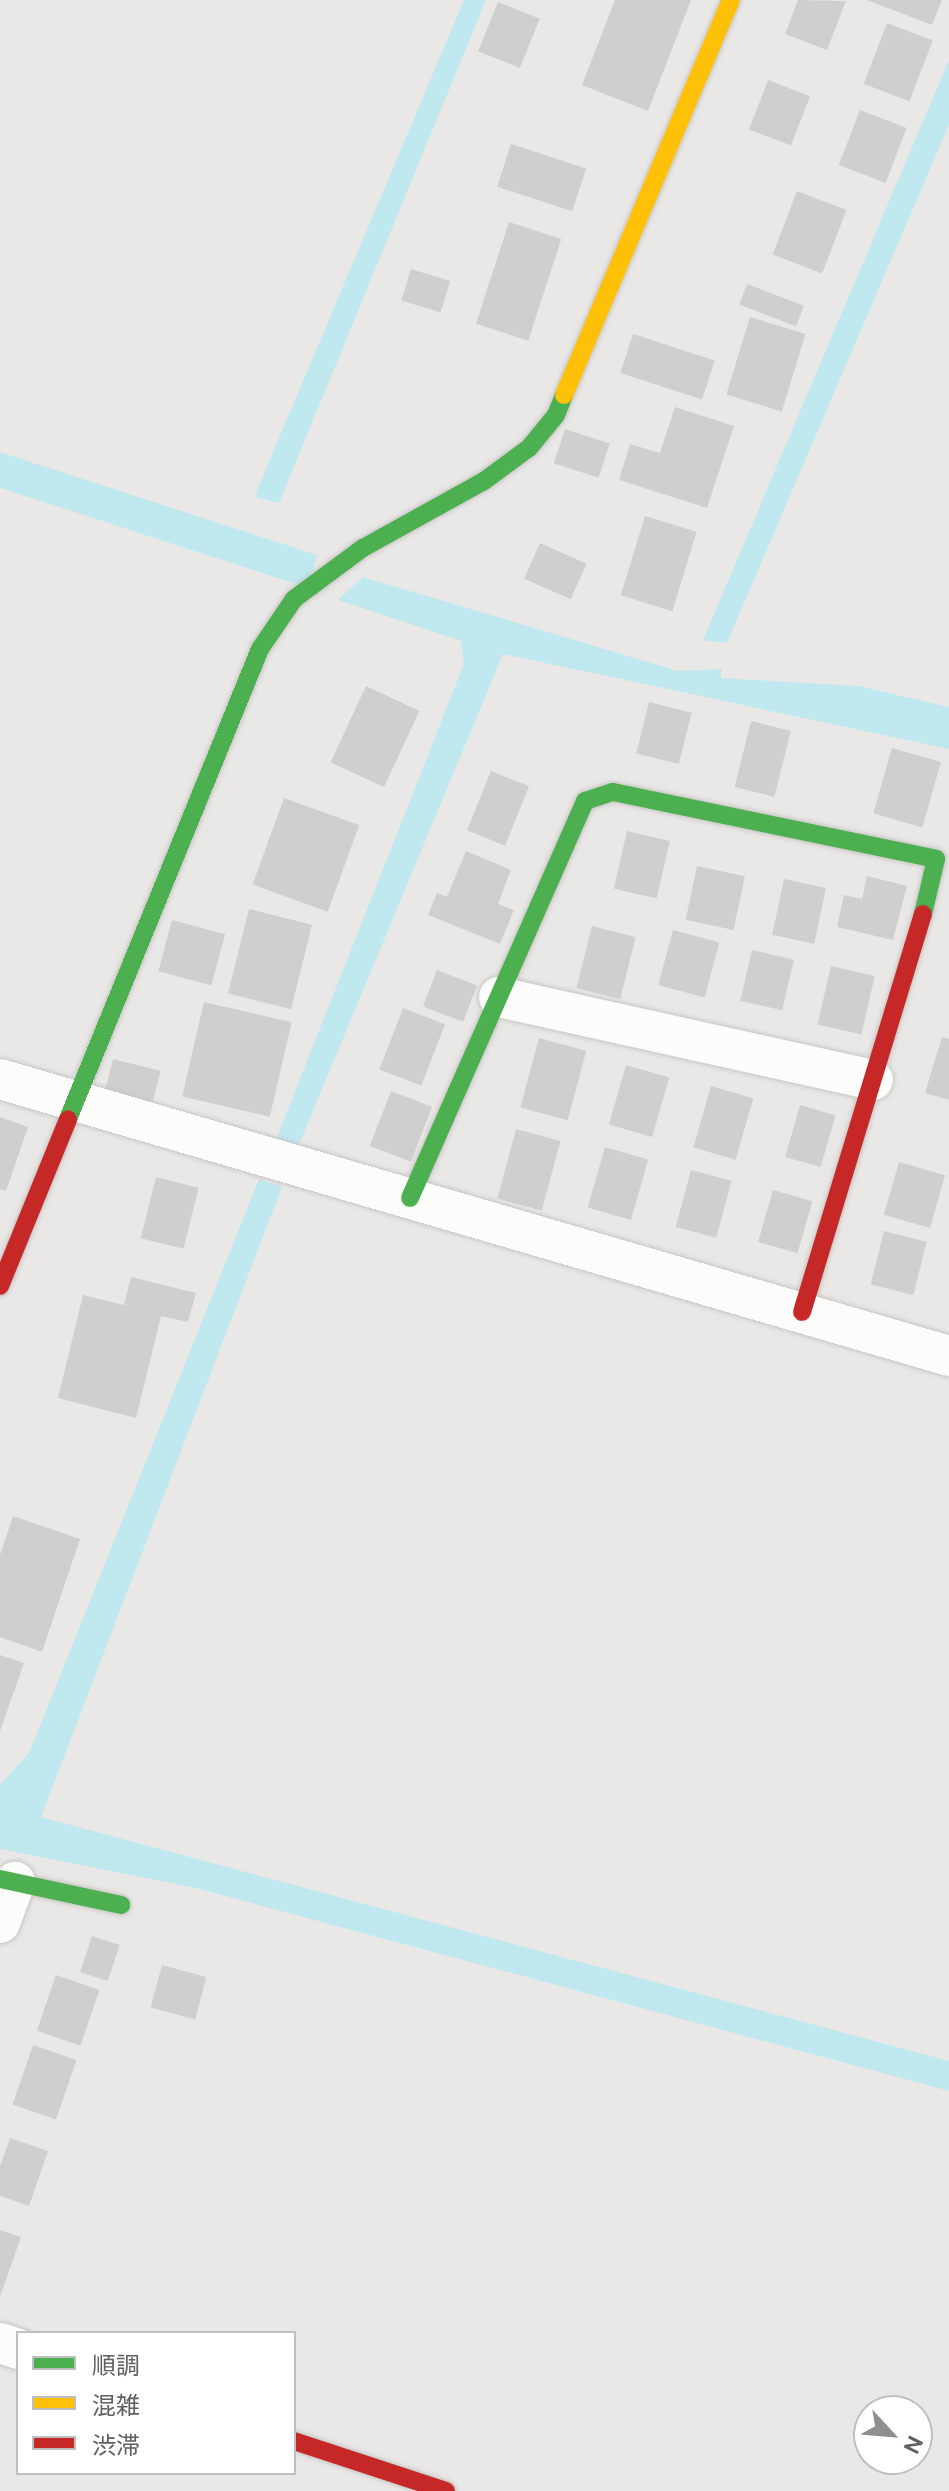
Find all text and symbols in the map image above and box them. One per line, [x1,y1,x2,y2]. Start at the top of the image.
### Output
legend [16,2331,296,2475]
text: 順調 [92,2350,140,2381]
text: 混雑 [92,2390,140,2421]
north arrow [853,2395,933,2475]
text: 渋滞 [92,2430,140,2461]
text: N [897,2431,930,2458]

